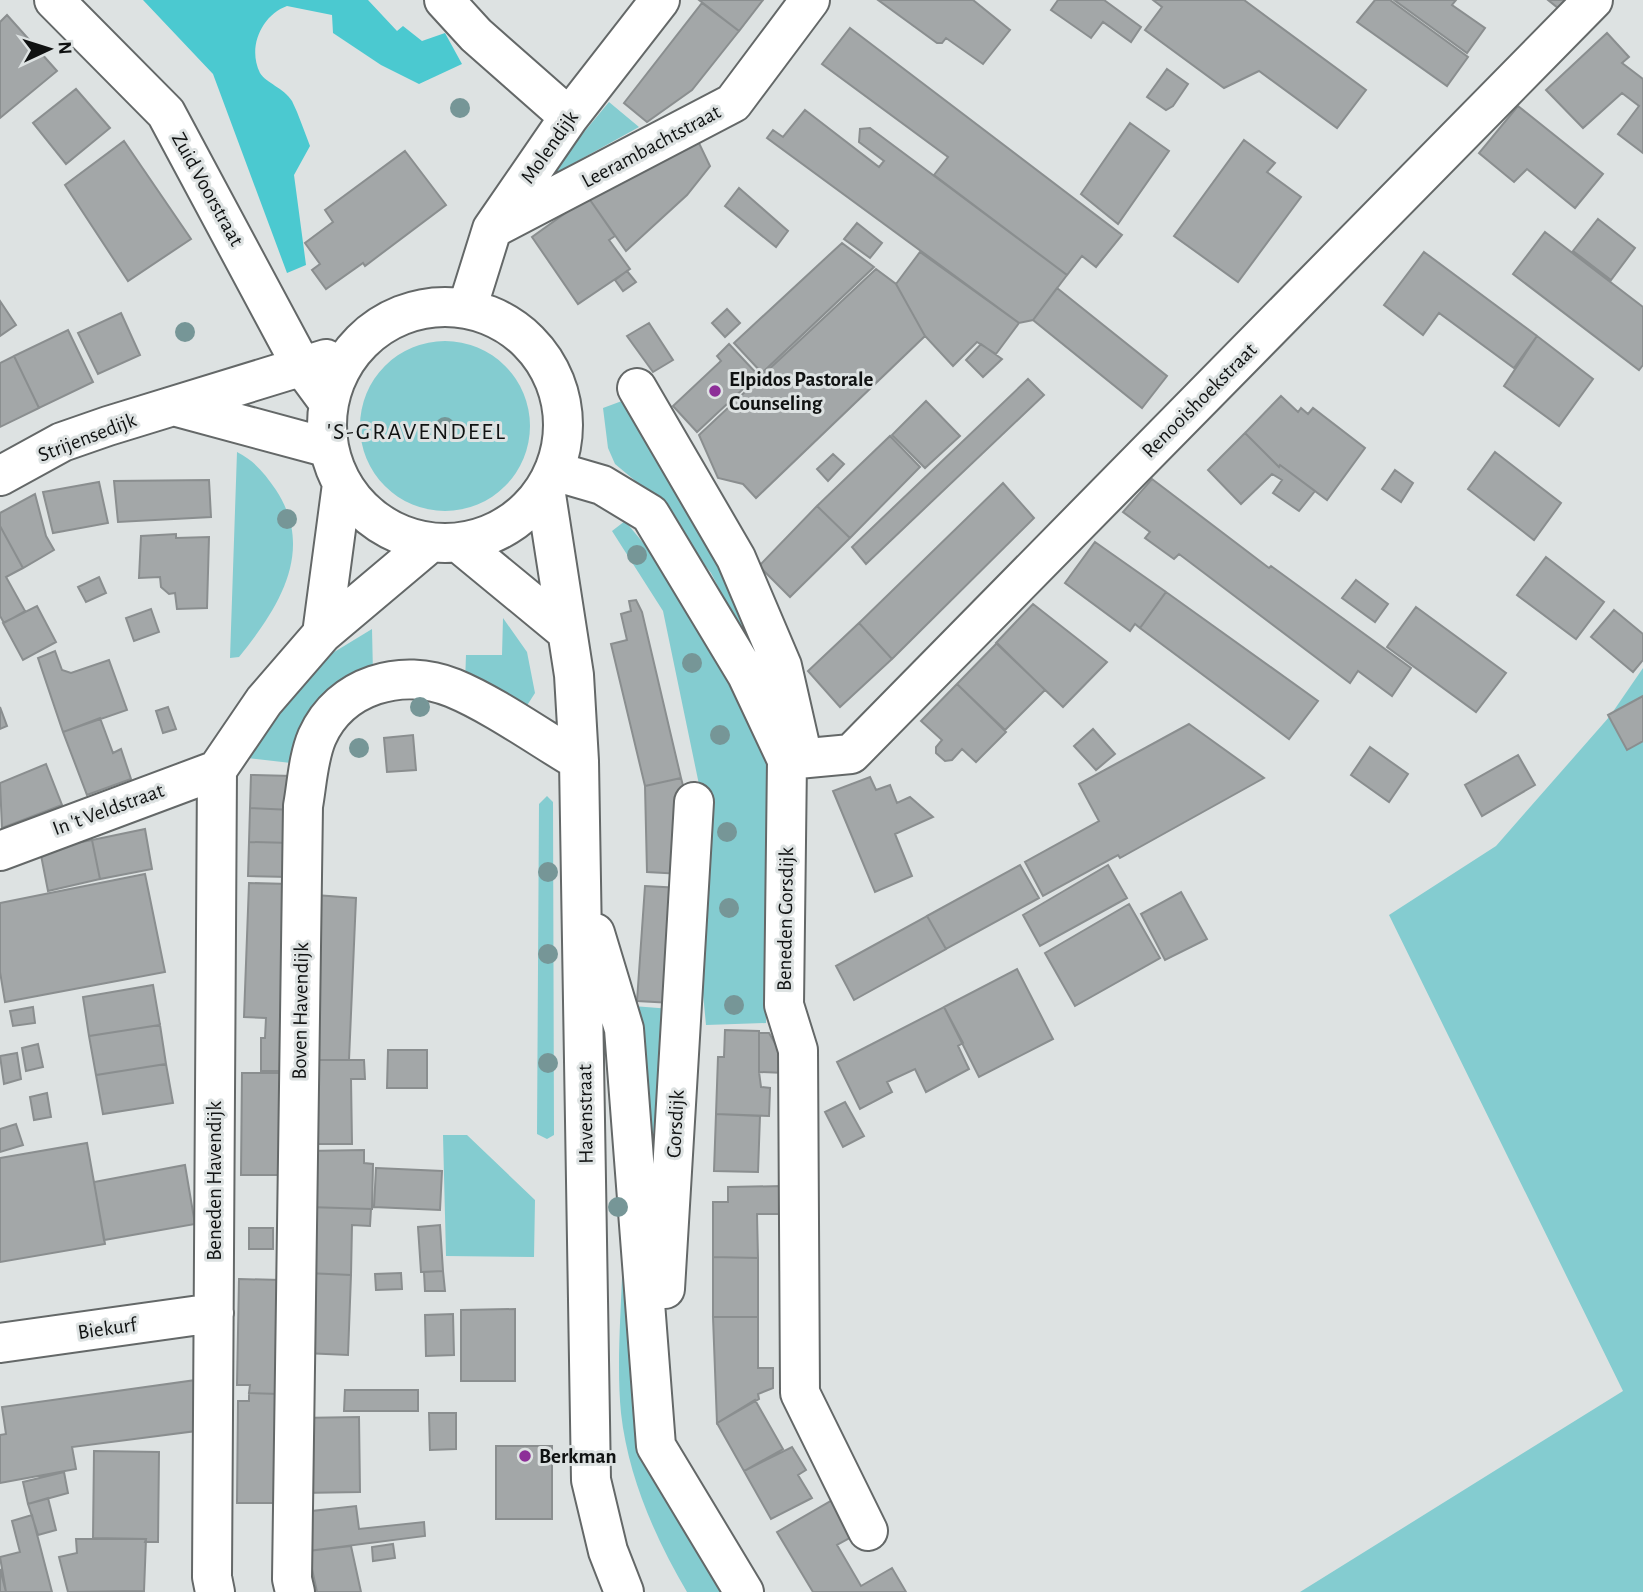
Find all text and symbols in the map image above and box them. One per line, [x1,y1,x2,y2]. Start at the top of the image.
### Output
north arrow [14,14,84,84]
text: N [55,41,74,55]
street label: Leerambachtstraat [578,101,724,192]
street label: Molendijk [517,107,582,187]
street label: Zuid Voorstraat [168,129,247,250]
street label: Renooishoekstraat [1138,339,1261,462]
place label: Elpidos Pastorale Counseling [729,369,874,414]
marker: Elpidos Pastorale Counseling [707,383,723,399]
street label: Strijensedijk [35,409,139,466]
district label: 'S-GRAVENDEEL [327,420,507,444]
street label: In 't Veldstraat [50,780,167,839]
street label: Beneden Gorsdijk [774,846,797,991]
street label: Boven Havendijk [289,942,312,1080]
street label: Havenstraat [574,1064,597,1164]
street label: Gorsdijk [663,1089,688,1158]
street label: Beneden Havendijk [204,1101,225,1261]
street label: Biekurf [76,1314,139,1343]
place label: Berkman [539,1446,617,1467]
marker: Berkman [517,1448,533,1464]

